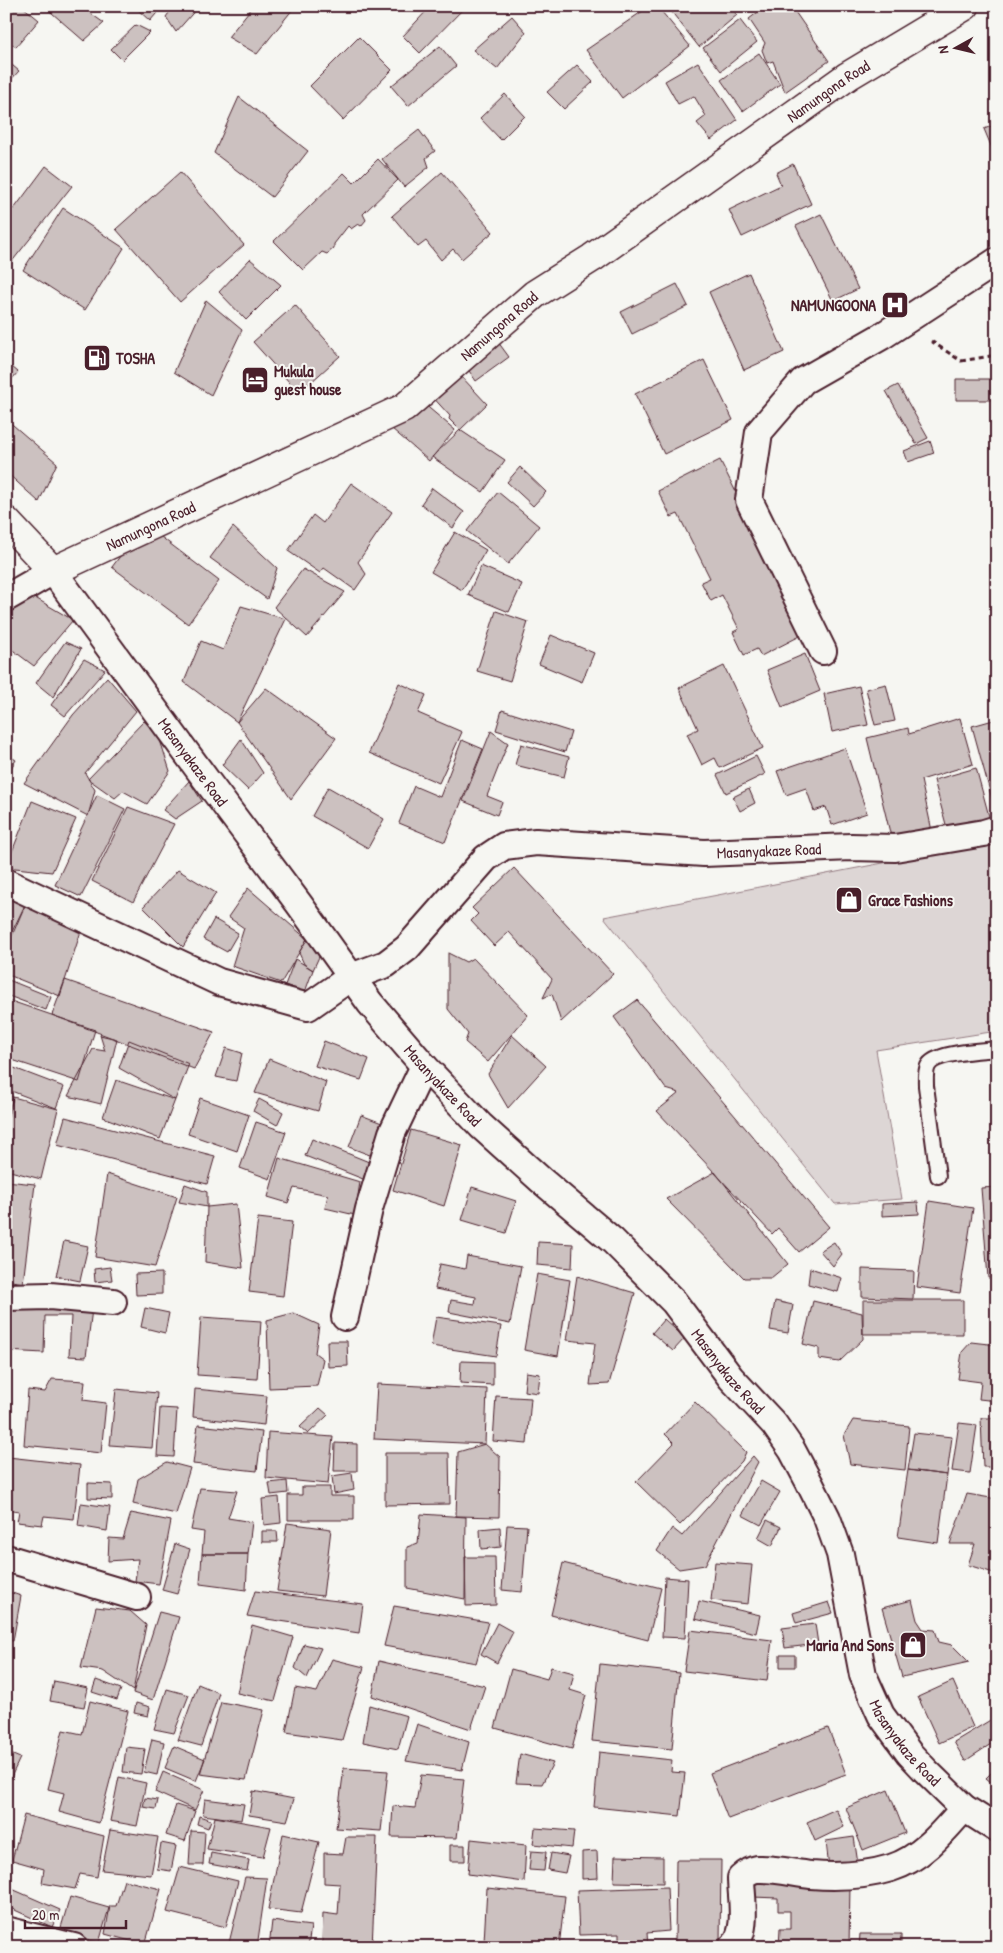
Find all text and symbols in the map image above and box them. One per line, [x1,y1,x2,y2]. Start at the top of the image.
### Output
north arrow [930,22,980,72]
text: N [933,44,953,55]
street label: Namungona Road [782,55,874,127]
street label: Namungona Road [455,286,542,366]
hospital icon: NAMUNGOONA [880,290,910,320]
place label: NAMUNGOONA [791,294,876,316]
fuel station icon: TOSHA [82,343,112,373]
place label: TOSHA [115,347,155,369]
place label: Mukula guest house [274,360,342,401]
hotel icon: Mukula guest house [240,365,270,395]
street label: Namungona Road [102,496,199,556]
street label: Masanyakaze Road [153,713,233,811]
street label: Masanyakaze Road [716,837,822,863]
shop icon: Grace Fashions [834,885,864,915]
place label: Grace Fashions [868,889,954,911]
street label: Masanyakaze Road [399,1040,487,1131]
street label: Masanyakaze Road [687,1324,770,1419]
shop icon: Maria And Sons [898,1630,928,1660]
place label: Maria And Sons [806,1634,895,1656]
street label: Masanyakaze Road [864,1696,946,1791]
scale bar [25,1898,126,1930]
text: 20 m [32,1904,59,1925]

